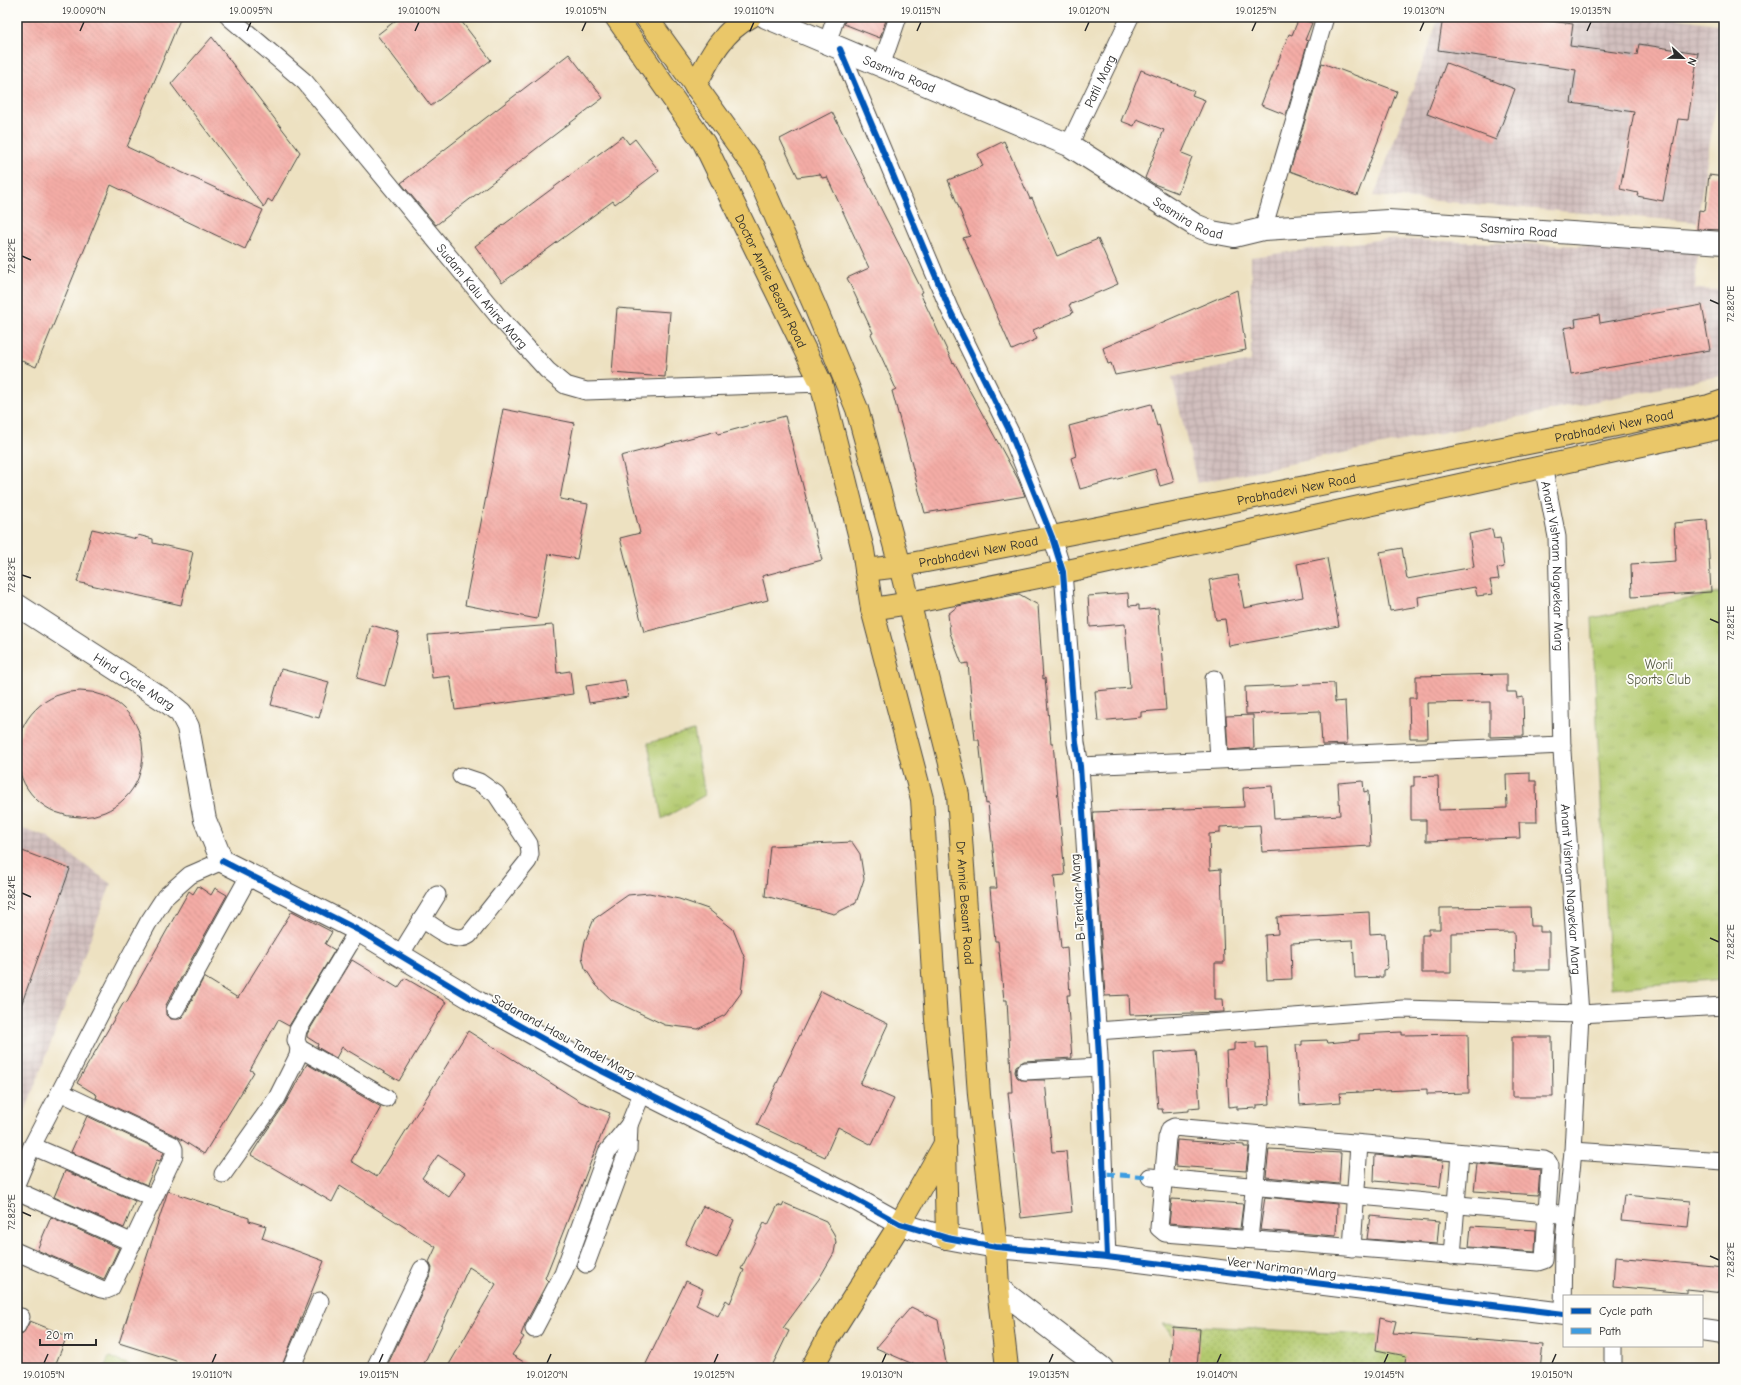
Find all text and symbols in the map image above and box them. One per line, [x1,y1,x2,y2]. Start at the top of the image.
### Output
text: 19.0090°N [62,5,106,17]
text: 19.0095°N [230,5,272,17]
text: 19.0100°N [398,5,440,17]
text: 19.0105°N [565,5,607,17]
text: 19.0110°N [734,5,774,17]
text: 19.0115°N [901,5,941,17]
text: 19.0120°N [1068,5,1110,17]
text: 19.0125°N [1236,5,1276,17]
text: 19.0130°N [1403,5,1445,17]
text: 19.0135°N [1571,5,1611,17]
north arrow [1663,38,1703,78]
street label: Sasmira Road [861,52,938,96]
street label: Patil Marg [1081,52,1119,110]
text: N [1684,56,1699,67]
street label: Sasmira Road [1150,194,1224,242]
street label: Doctor Annie Besant Road [732,212,810,350]
street label: Sasmira Road [1480,220,1558,240]
text: 72.822°E [6,238,18,274]
street label: Sudam Kalu Ahire Marg [433,241,531,352]
text: 72.820°E [1725,286,1737,322]
street label: Prabhadevi New Road [1553,406,1675,445]
street label: Prabhadevi New Road [1236,470,1357,508]
street label: Anant Vishram Nagvekar Marg [1538,480,1567,651]
street label: Prabhadevi New Road [918,533,1039,570]
text: 72.823°E [6,557,18,593]
text: 72.821°E [1725,606,1737,640]
street label: Hind Cycle Marg [91,650,178,713]
park label: Worli Sports Club [1627,657,1691,687]
street label: Anant Vishram Nagvekar Marg [1558,803,1584,975]
street label: Dr Annie Besant Road [953,841,977,965]
street label: B Temkar Marg [1067,853,1088,941]
text: 72.824°E [6,875,18,911]
text: 72.822°E [1725,924,1737,960]
street label: Sadanand Hasu Tandel Marg [489,991,638,1082]
text: 72.825°E [6,1194,18,1230]
text: 72.823°E [1725,1242,1737,1278]
street label: Veer Nariman Marg [1226,1253,1338,1282]
legend [1563,1295,1703,1347]
text: Cycle path [1599,1304,1652,1318]
scale bar [40,1321,96,1347]
text: Path [1599,1324,1621,1338]
text: 20 m [46,1328,74,1342]
text: 19.0105°N [23,1369,65,1381]
text: 19.0110°N [192,1369,232,1381]
text: 19.0115°N [359,1369,399,1381]
text: 19.0120°N [526,1369,568,1381]
text: 19.0125°N [694,1369,734,1381]
text: 19.0130°N [861,1369,903,1381]
text: 19.0135°N [1029,1369,1069,1381]
text: 19.0140°N [1197,1369,1237,1381]
text: 19.0145°N [1364,1369,1404,1381]
text: 19.0150°N [1531,1369,1573,1381]

